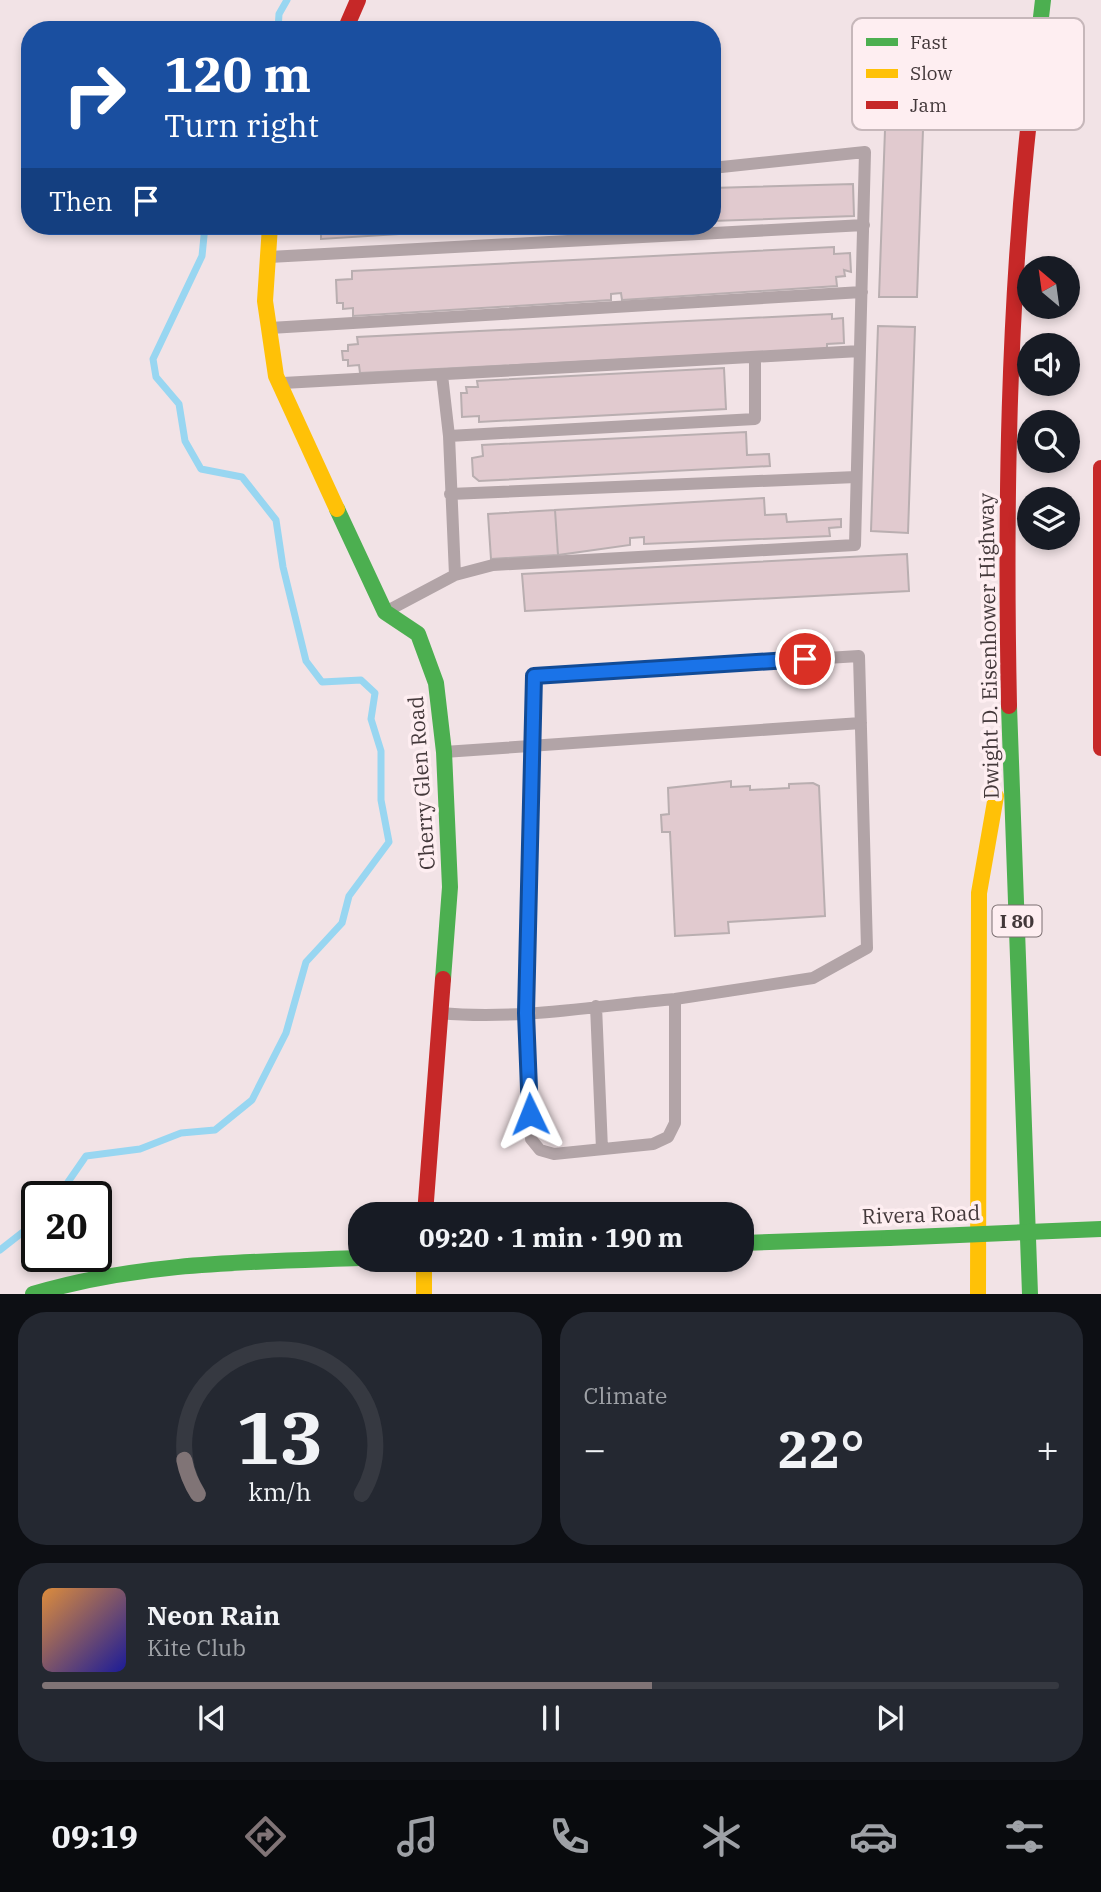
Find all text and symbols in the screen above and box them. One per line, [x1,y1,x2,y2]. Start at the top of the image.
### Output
legend [852,18,1084,130]
text: Fast [910,30,948,54]
text: 120 m [164,42,311,105]
icon: right [49,49,140,140]
text: Slow [910,61,952,85]
text: Jam [910,93,947,117]
text: Turn right [164,104,319,146]
icon: arrive [127,182,165,220]
text: Then [49,184,113,218]
north arrow [1017,256,1080,318]
map controls [1017,256,1080,550]
button: sound [1017,333,1080,396]
button: search [1017,410,1080,473]
button: layers [1017,487,1080,550]
street label: Dwight D. Eisenhower Highway [971,492,1005,799]
pin [775,629,835,689]
icon: arrive [786,640,824,678]
street label: Cherry Glen Road [401,695,441,871]
road number: I 80 [992,906,1042,937]
position arrow [493,1077,567,1151]
speed limit sign: 20 [21,1181,112,1272]
street label: Rivera Road [861,1198,981,1230]
text: 09:20 · 1 min · 190 m [419,1220,683,1254]
text: Climate [584,1380,667,1410]
text: 13 [236,1390,323,1485]
text: 22° [778,1415,865,1482]
text: − [584,1424,606,1473]
text: + [1036,1424,1059,1473]
text: km/h [248,1475,311,1508]
text: Neon Rain [147,1598,280,1632]
text: Kite Club [147,1632,246,1662]
icon: previous [193,1699,231,1737]
icon: pause [532,1699,570,1737]
icon: next [871,1699,909,1737]
icon: directions [241,1812,290,1861]
icon: music [393,1812,442,1861]
icon: phone [545,1812,594,1861]
icon: climate [697,1812,746,1861]
icon: car [849,1812,898,1861]
icon: filters [1000,1812,1049,1861]
text: 09:19 [51,1815,138,1857]

